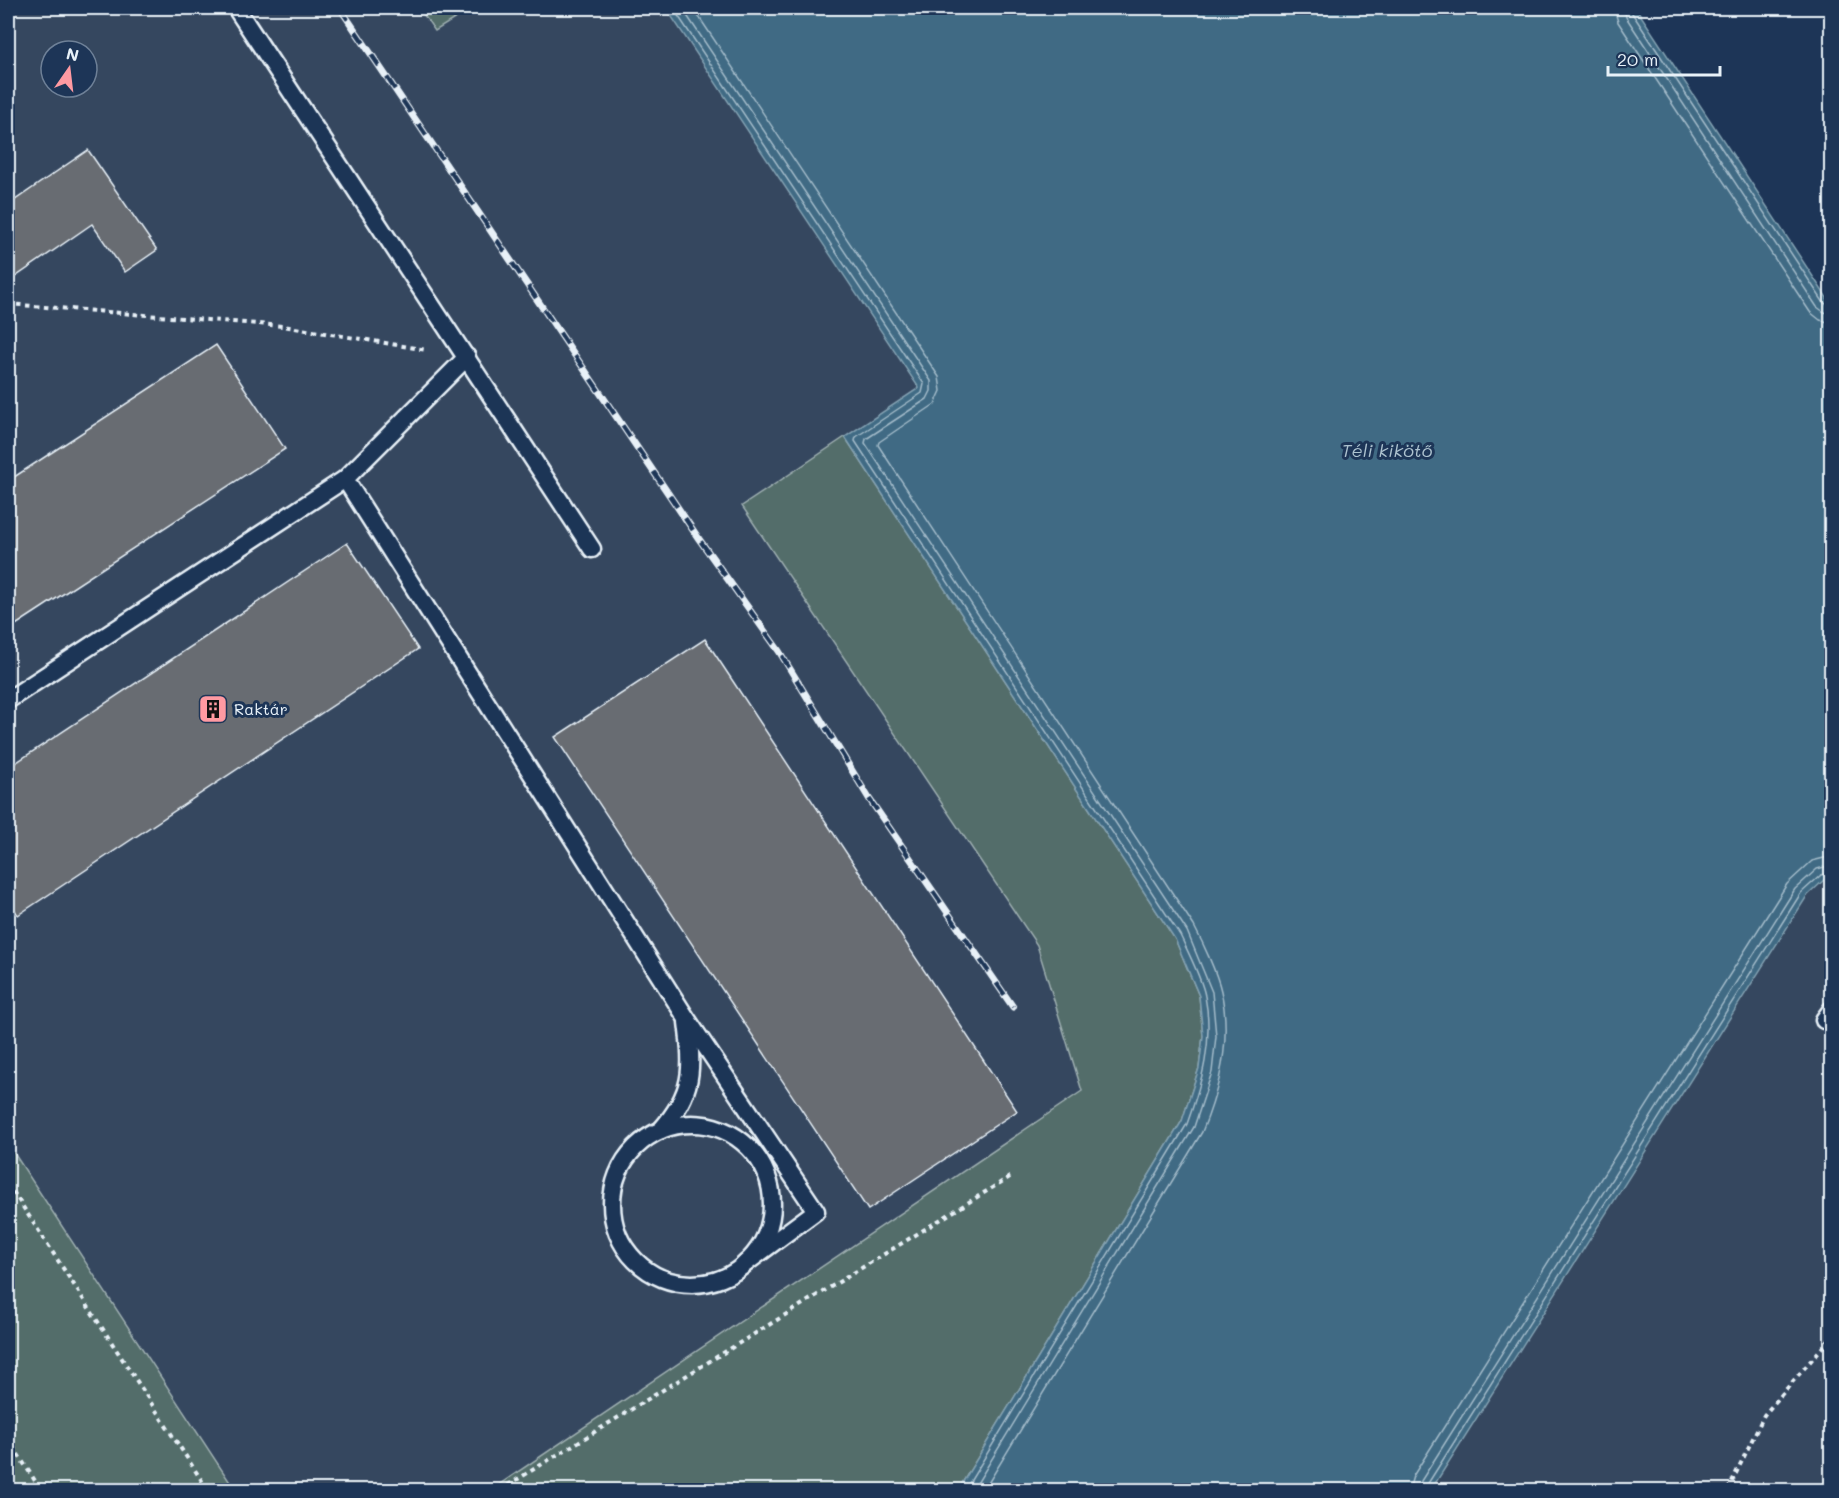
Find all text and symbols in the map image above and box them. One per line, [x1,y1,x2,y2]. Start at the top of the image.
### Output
north arrow [39,39,99,99]
scale bar [1608,39,1720,77]
text: N [64,42,81,66]
text: 20 m [1617,47,1658,71]
water label: Téli kikötő [1342,438,1433,462]
building icon: Raktár [197,693,229,725]
place label: Raktár [234,698,288,719]

